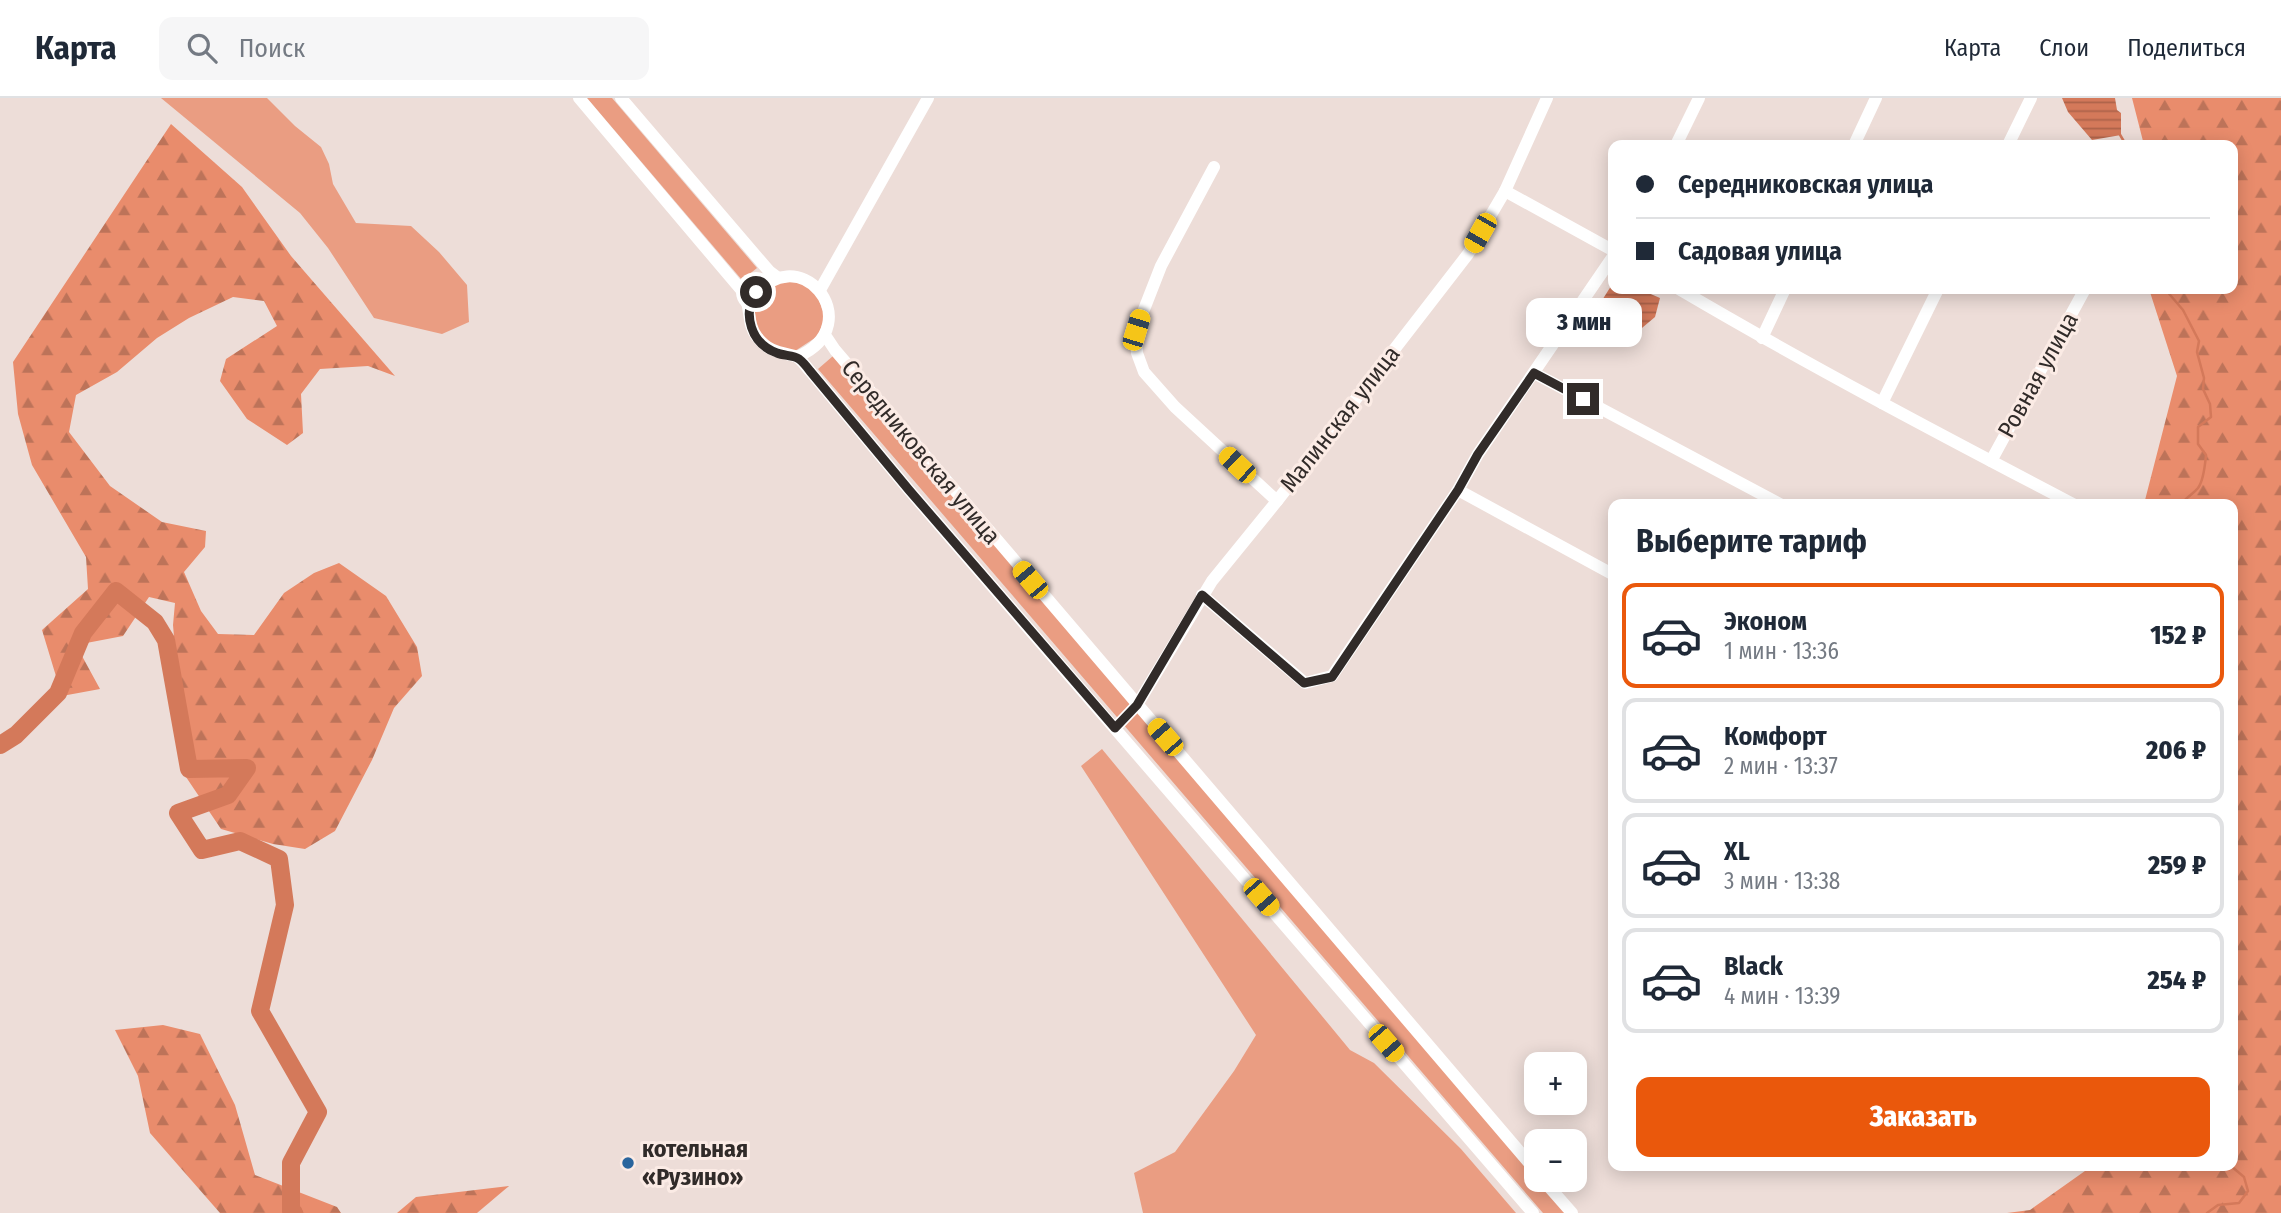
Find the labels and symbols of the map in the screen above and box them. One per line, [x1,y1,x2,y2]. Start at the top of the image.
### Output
car [1461,210,1500,256]
route start [740,276,772,308]
callout: 3 мин [1525,298,1641,346]
car [1120,307,1153,353]
street label: Ровная улица [1992,308,2084,442]
street label: Малинская улица [1274,340,1406,498]
street label: Середниковская улица [836,354,1006,550]
route end [1567,383,1599,415]
car [1215,443,1260,487]
car [1009,557,1052,603]
car [1144,714,1187,760]
car [1240,874,1283,920]
car [1365,1020,1408,1066]
place label: котельная «Рузино» [642,1135,748,1191]
marker: котельная «Рузино» [620,1155,636,1171]

